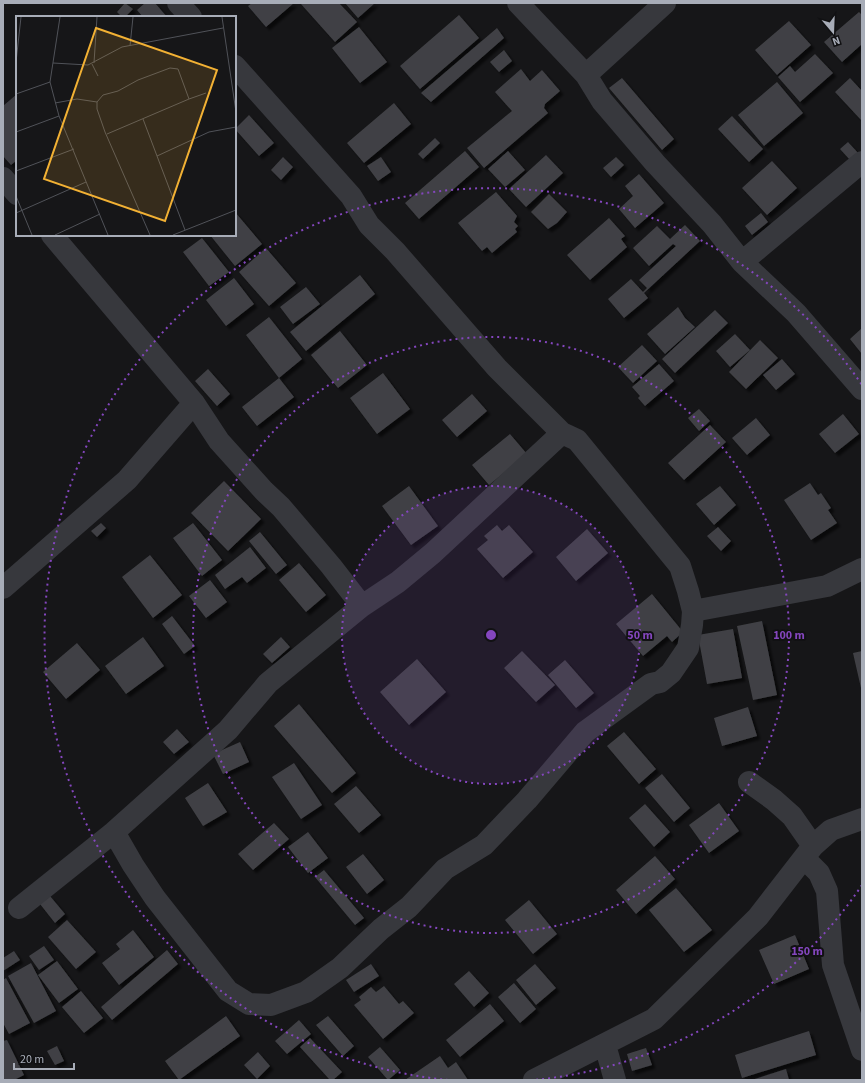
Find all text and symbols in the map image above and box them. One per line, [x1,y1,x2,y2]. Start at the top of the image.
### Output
north arrow [813,12,853,52]
inset map [16,16,236,236]
text: N [830,33,842,49]
text: 50 m [627,627,653,644]
text: 100 m [773,627,805,644]
centre of rings [484,628,498,642]
text: 150 m [791,943,823,960]
scale bar [14,1045,74,1071]
text: 20 m [20,1051,44,1068]

